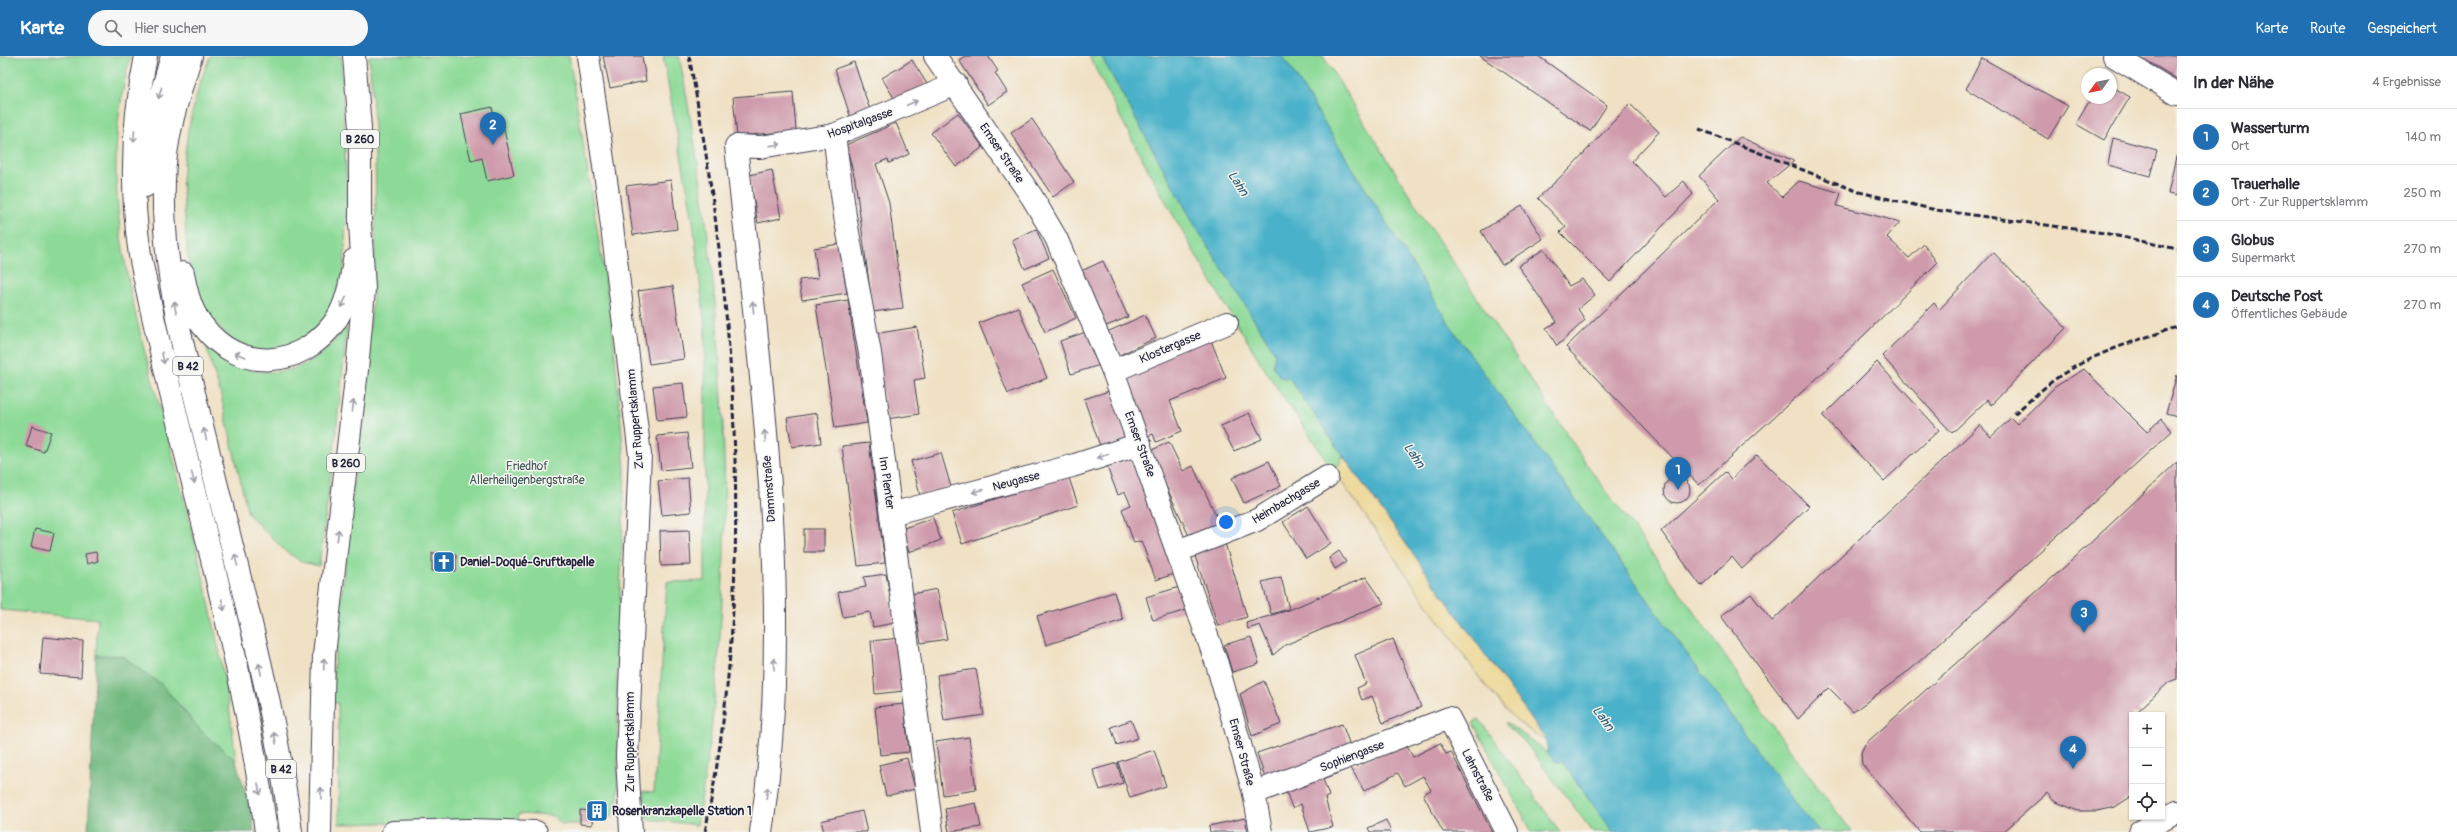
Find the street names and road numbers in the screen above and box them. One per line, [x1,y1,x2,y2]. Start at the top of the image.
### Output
street label: Hospitalgasse [825,105,895,142]
street label: Emser Straße [976,120,1027,186]
road number: B 260 [341,130,379,148]
street label: Klostergasse [1137,328,1203,367]
road number: B 42 [173,357,203,375]
street label: Zur Ruppertsklamm [624,368,647,470]
street label: Emser Straße [1121,409,1158,479]
road number: B 260 [327,454,365,472]
street label: Dammstraße [760,455,779,523]
street label: Im Plenter [875,456,898,511]
street label: Neugasse [991,468,1041,495]
street label: Heimbachgasse [1249,475,1323,528]
street label: Zur Ruppertsklamm [623,691,638,792]
street label: Emser Straße [1225,717,1258,787]
street label: Sophiengasse [1318,737,1387,776]
street label: Lahnstraße [1458,746,1497,804]
road number: B 42 [266,760,296,778]

